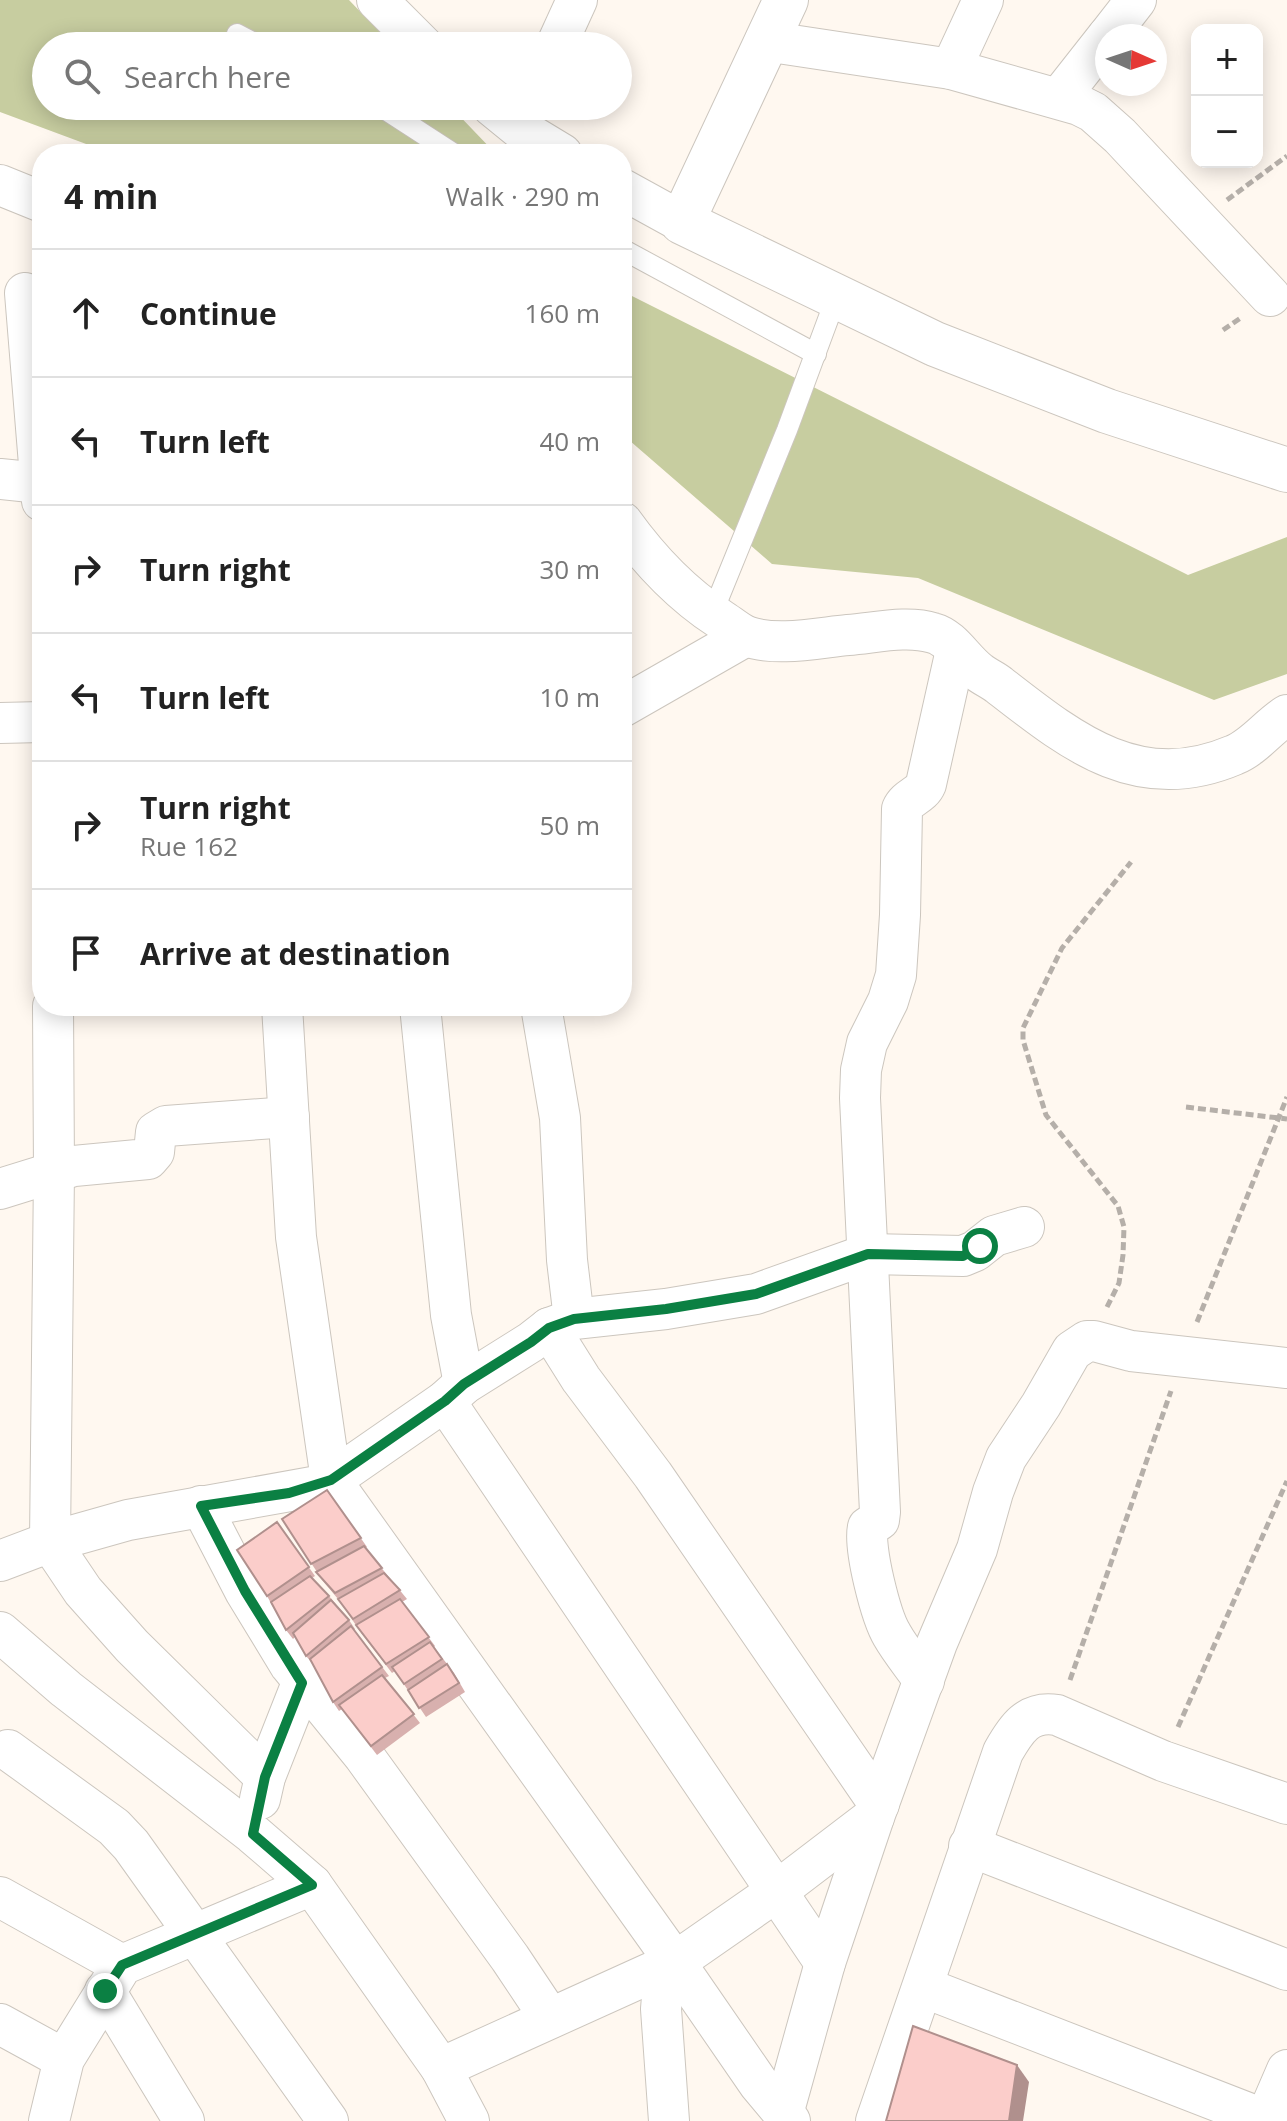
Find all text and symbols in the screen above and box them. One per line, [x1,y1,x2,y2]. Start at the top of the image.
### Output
north arrow [1095,24,1167,96]
map controls [1191,24,1263,168]
button: + [1191,24,1263,96]
search box [32,32,632,120]
icon: search [60,54,104,98]
text: Search here [124,56,291,97]
button: − [1191,96,1263,168]
text: 4 min [64,173,158,219]
text: Walk · 290 m [446,178,600,214]
icon: ahead [64,291,108,335]
text: Continue [140,293,277,334]
text: 160 m [525,295,600,331]
icon: left [64,419,108,463]
text: Turn left [140,421,270,462]
text: 40 m [539,423,600,459]
icon: right [64,547,108,591]
text: Turn right [140,549,291,590]
text: 30 m [539,551,600,587]
icon: left [64,675,108,719]
text: Turn left [140,677,270,718]
text: 10 m [539,679,600,715]
text: Turn right [140,787,291,828]
icon: right [64,803,108,847]
text: 50 m [539,807,600,843]
text: Rue 162 [140,828,238,864]
icon: arrive [64,931,108,975]
text: Arrive at destination [140,933,451,974]
route start [962,1228,998,1264]
route end [87,1973,123,2009]

